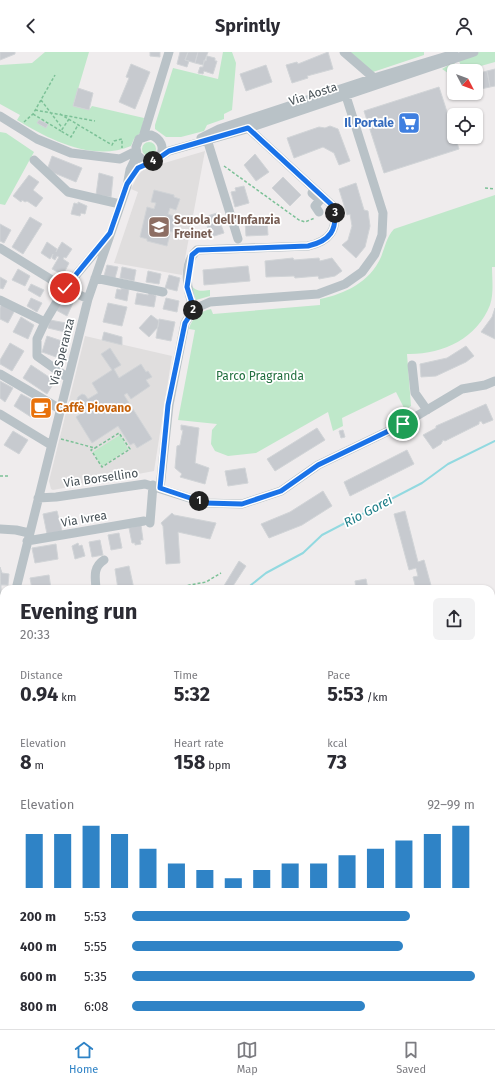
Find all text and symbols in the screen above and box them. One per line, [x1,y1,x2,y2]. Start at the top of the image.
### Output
icon: back [20,15,42,37]
text: Sprintly [215,15,280,37]
icon: person [453,15,475,37]
north arrow [447,64,483,100]
map controls [447,64,483,144]
street label: Via Aosta [287,80,339,108]
button: locate [447,108,483,144]
supermarket icon: Il Portale [396,110,422,136]
place label: Il Portale [344,116,394,130]
pin: 4 [143,151,163,171]
text: 4 [150,154,156,167]
pin: 3 [325,203,345,223]
text: 3 [332,206,338,219]
place label: Scuola dell'Infanzia Freinet [174,213,281,241]
school or university icon: Scuola dell'Infanzia Freinet [146,214,172,240]
pin [48,271,82,305]
icon: check [54,277,76,299]
pin: 2 [183,300,203,320]
text: 2 [190,303,196,316]
street label: Via Speranza [47,317,77,387]
park label: Parco Pragranda [216,369,304,383]
cafe icon: Caffè Piovano [28,395,54,421]
place label: Caffè Piovano [56,401,131,415]
pin [386,407,420,441]
icon: arrive [392,413,414,435]
street label: Via Borsellino [63,466,139,490]
pin: 1 [189,491,209,511]
water label: Rio Gorei [341,492,395,530]
text: 1 [196,494,202,507]
street label: Via Ivrea [60,508,108,530]
text: Evening run [20,598,137,625]
button: share [433,598,475,640]
text: 20:33 [20,627,50,642]
text: Distance [20,669,63,682]
text: Time [174,669,198,682]
text: Pace [327,669,350,682]
text: 0.94 [20,682,58,706]
text: 5:32 [174,682,210,706]
text: 5:53 [327,682,364,706]
text: km [58,691,76,704]
text: /km [364,691,388,704]
text: Elevation [20,737,66,750]
text: Heart rate [174,737,224,750]
text: kcal [327,737,347,750]
text: 8 [20,750,32,774]
text: 158 [174,750,205,774]
text: 73 [327,750,347,774]
text: m [32,759,44,772]
text: bpm [205,759,231,772]
text: Elevation [20,797,74,812]
text: 92–99 m [427,797,475,812]
text: 200 m [20,909,56,924]
text: 5:53 [84,909,107,924]
text: 400 m [20,939,57,954]
text: 5:55 [84,939,107,954]
text: 600 m [20,969,57,984]
text: 5:35 [84,969,107,984]
text: 800 m [20,999,57,1014]
text: 6:08 [84,999,108,1014]
tab: Home [69,1039,98,1076]
tab: Map [236,1039,258,1076]
tab: Saved [396,1039,426,1076]

